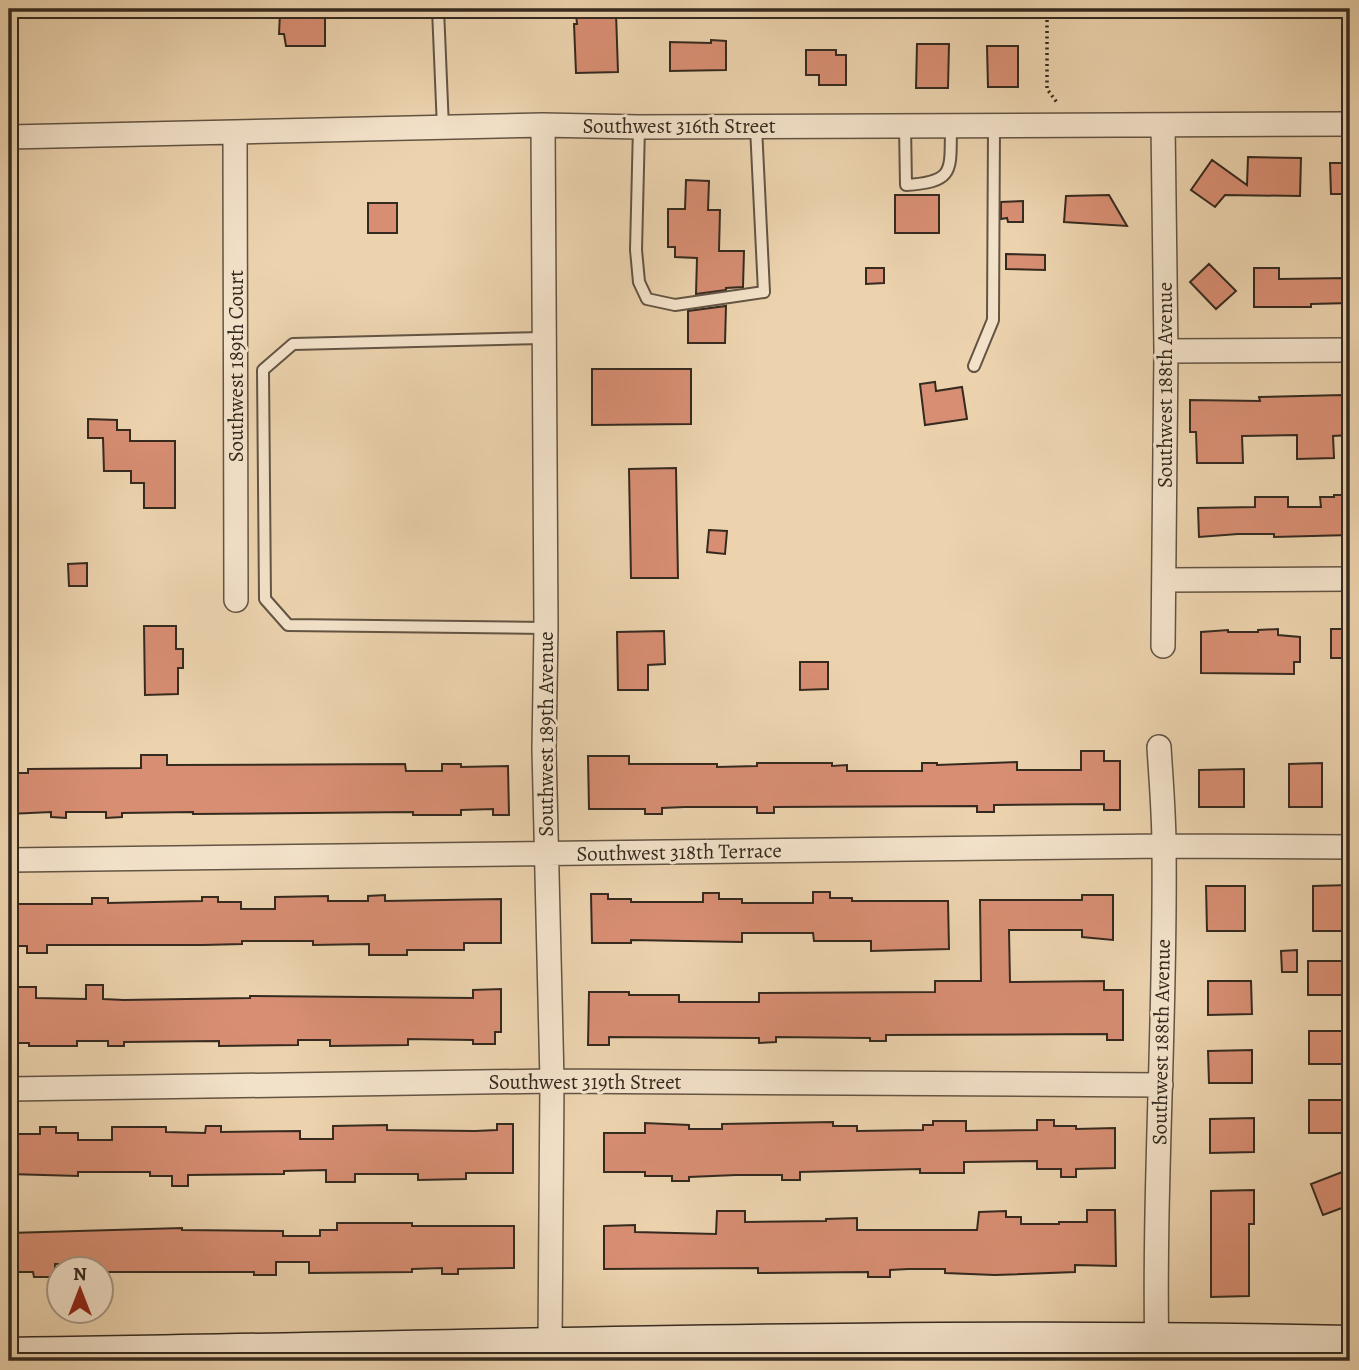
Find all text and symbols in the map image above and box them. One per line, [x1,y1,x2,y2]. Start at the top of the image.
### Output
street label: Southwest 316th Street [582,112,776,140]
street label: Southwest 189th Court [222,270,250,462]
street label: Southwest 188th Avenue [1151,282,1179,488]
street label: Southwest 189th Avenue [532,631,560,837]
street label: Southwest 318th Terrace [576,836,782,868]
street label: Southwest 188th Avenue [1145,939,1177,1145]
street label: Southwest 319th Street [488,1068,682,1096]
north arrow [46,1254,116,1324]
text: N [73,1261,87,1287]

